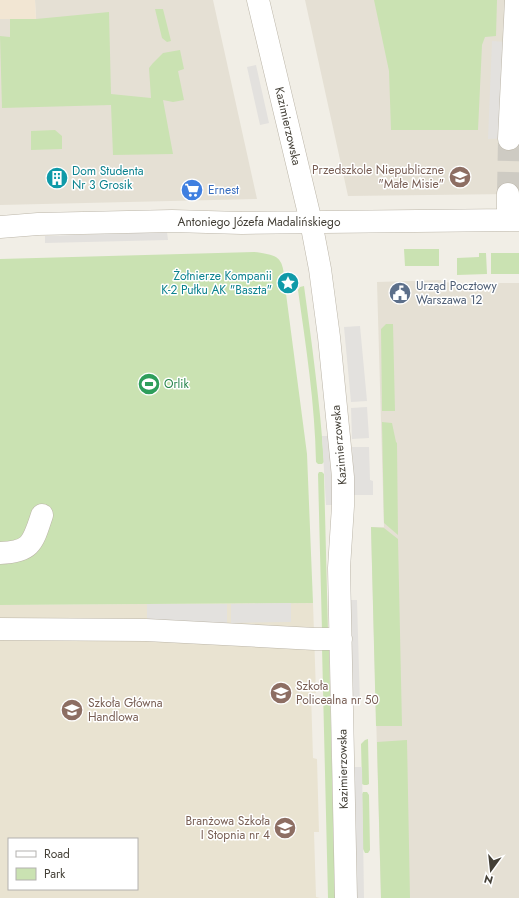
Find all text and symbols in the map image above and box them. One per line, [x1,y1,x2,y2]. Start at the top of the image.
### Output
street label: Kazimierzowska [270,85,306,167]
place label: Przedszkole Niepubliczne "Małe Misie" [312,161,444,193]
place label: Dom Studenta Nr 3 Grosik [72,162,144,194]
school or university icon: Przedszkole Niepubliczne "Małe Misie" [447,164,473,190]
building icon: Dom Studenta Nr 3 Grosik [44,165,70,191]
supermarket icon: Ernest [179,177,205,203]
place label: Ernest [208,181,239,199]
street label: Antoniego Józefa Madalińskiego [178,213,341,231]
place label: Żołnierze Kompanii K-2 Pułku AK "Baszta" [161,267,272,299]
place icon: Żołnierze Kompanii K-2 Pułku AK "Baszta" [275,270,301,296]
place label: Urząd Pocztowy Warszawa 12 [416,277,498,309]
public building icon: Urząd Pocztowy Warszawa 12 [387,280,413,306]
sports icon: Orlik [136,371,162,397]
place label: Orlik [164,375,189,393]
street label: Kazimierzowska [327,404,351,486]
place label: Szkoła Policealna nr 50 [296,677,379,709]
school or university icon: Szkoła Policealna nr 50 [268,680,294,706]
place label: Szkoła Główna Handlowa [88,694,163,726]
school or university icon: Szkoła Główna Handlowa [59,697,85,723]
street label: Kazimierzowska [333,729,353,809]
place label: Branżowa Szkoła I Stopnia nr 4 [185,812,270,844]
school or university icon: Branżowa Szkoła I Stopnia nr 4 [272,815,298,841]
legend [8,838,138,890]
text: Road [44,845,70,863]
north arrow [471,850,511,890]
text: Park [44,865,66,883]
text: N [482,871,495,889]

